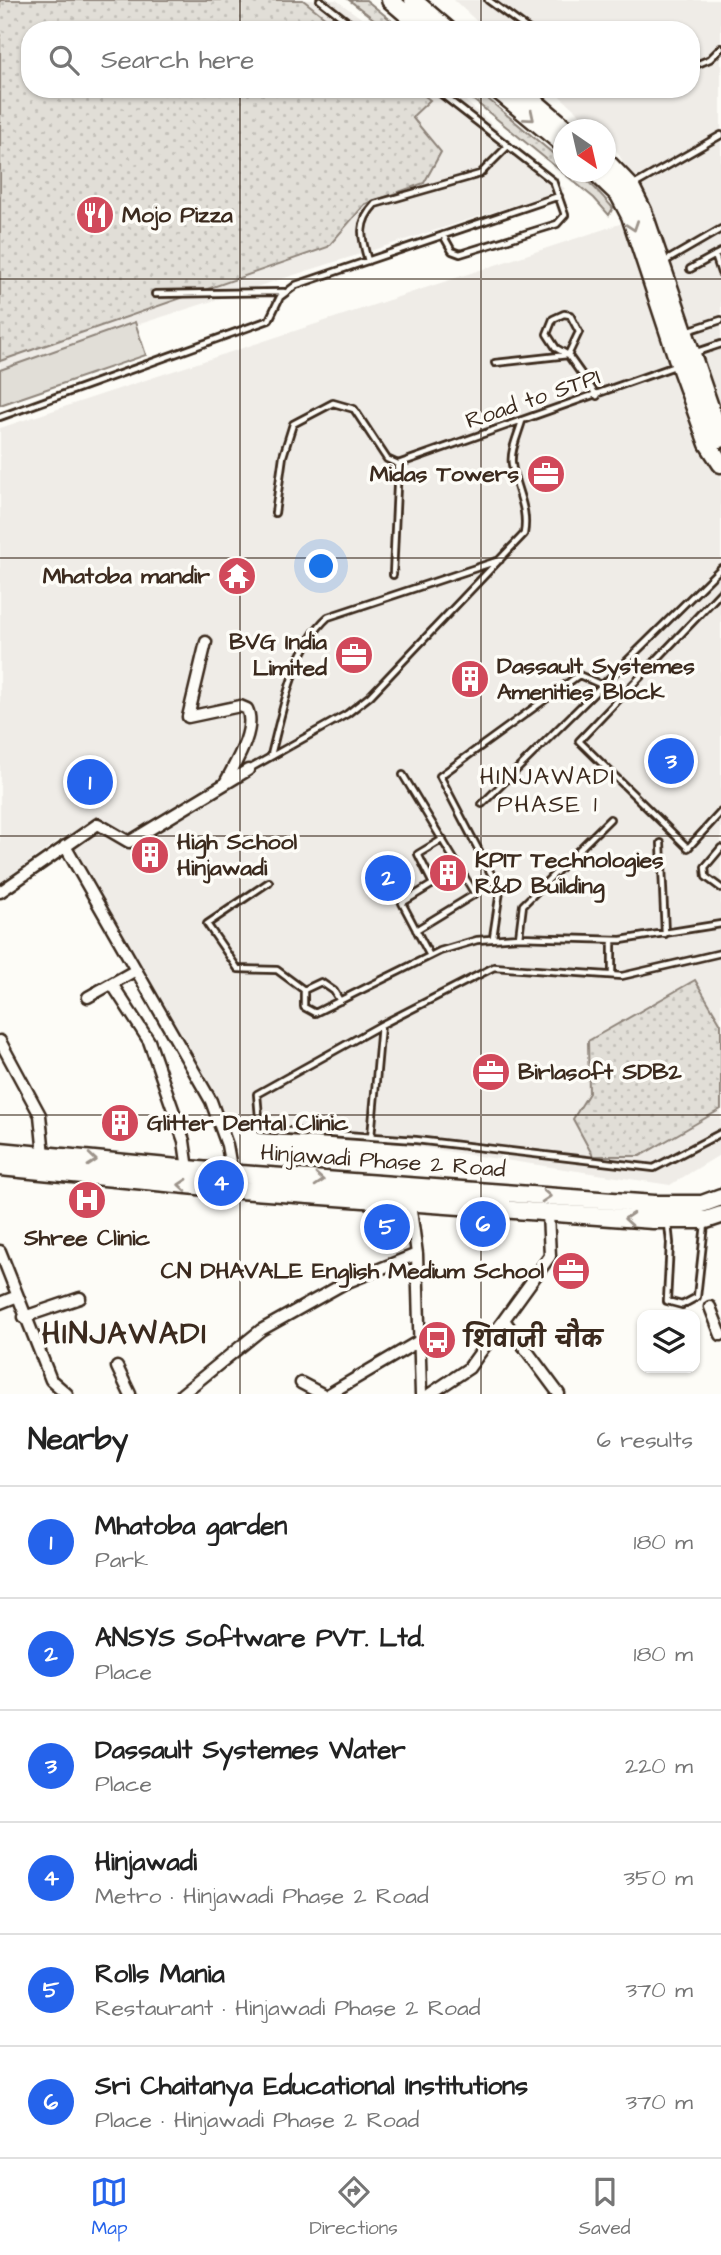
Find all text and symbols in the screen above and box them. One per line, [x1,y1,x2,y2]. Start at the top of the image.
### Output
search box [21,21,700,98]
icon: search [45,41,83,79]
text: Search here [101,42,254,78]
one-way arrow [522,109,535,121]
north arrow [553,119,616,182]
restaurant icon: Mojo Pizza [74,194,116,236]
place label: Mojo Pizza [122,199,233,231]
one-way arrow [625,219,639,232]
street label: Road to STPI [461,361,605,437]
office icon: Midas Towers [525,453,567,495]
place label: Midas Towers [370,458,519,490]
your location [304,549,338,583]
temple icon: Mhatoba mandir [216,555,258,597]
place label: Mhatoba mandir [43,560,210,592]
place label: BVG India Limited [229,626,327,684]
office icon: BVG India Limited [333,634,375,676]
place label: Dassault Systemes Amenities Block [497,650,695,708]
building icon: Dassault Systemes Amenities Block [449,658,491,700]
pin: 3 [648,735,694,787]
pin: 1 [67,756,113,808]
district label: HINJAWADI PHASE 1 [480,760,616,822]
place label: High School Hinjawadi [177,826,297,884]
building icon: High School Hinjawadi [129,834,171,876]
place label: KPIT Technologies R&D Building [475,844,664,903]
pin: 2 [365,852,411,904]
building icon: KPIT Technologies R&D Building [427,852,469,894]
office icon: Birlasoft SDB2 [470,1051,512,1093]
place label: Birlasoft SDB2 [518,1056,683,1088]
building icon: Glitter Dental Clinic [99,1102,141,1144]
place label: Glitter Dental Clinic [147,1107,349,1139]
street label: Hinjawadi Phase 2 Road [259,1136,507,1186]
one-way arrow [87,1152,98,1167]
pin: 4 [198,1157,244,1209]
one-way arrow [314,1172,325,1187]
one-way arrow [177,1177,188,1192]
hospital icon: Shree Clinic [66,1179,108,1221]
one-way arrow [541,1188,552,1203]
pin: 6 [460,1198,506,1250]
pin: 5 [364,1201,410,1253]
one-way arrow [624,1211,635,1226]
place label: Shree Clinic [23,1222,150,1254]
office icon: CN DHAVALE English Medium School [550,1250,592,1292]
place label: CN DHAVALE English Medium School [161,1255,544,1288]
map controls [637,1310,700,1373]
button: layers [637,1310,700,1373]
district label: HINJAWADI [42,1313,208,1355]
place label: शिवाजी चौक [462,1318,604,1356]
bus stop icon: शिवाजी चौक [416,1319,458,1361]
text: Nearby [28,1419,128,1461]
text: 6 results [597,1424,693,1456]
text: Mhatoba garden [95,1508,287,1544]
text: 1 [50,1526,52,1558]
text: 180 m [634,1526,693,1558]
text: Park [95,1544,148,1576]
text: ANSYS Software PVT. Ltd. [95,1620,425,1656]
text: 2 [44,1638,58,1670]
text: 180 m [634,1638,693,1670]
text: Place [95,1656,152,1688]
text: Dassault Systemes Water [95,1732,406,1768]
text: 3 [45,1750,57,1782]
text: 220 m [625,1750,693,1782]
text: Place [95,1768,152,1800]
text: Hinjawadi [95,1844,197,1880]
text: 4 [43,1862,59,1894]
text: 350 m [623,1862,693,1894]
text: Metro · Hinjawadi Phase 2 Road [95,1880,429,1912]
text: Rolls Mania [95,1956,225,1992]
text: 5 [43,1974,59,2006]
text: 370 m [626,1974,693,2006]
text: Restaurant · Hinjawadi Phase 2 Road [95,1992,481,2024]
text: Sri Chaitanya Educational Institutions [95,2068,528,2104]
text: 6 [44,2086,58,2118]
text: 370 m [626,2086,693,2118]
text: Place · Hinjawadi Phase 2 Road [95,2104,419,2136]
tab: Map [90,2173,128,2242]
tab: Directions [309,2173,398,2242]
tab: Saved [579,2173,630,2242]

